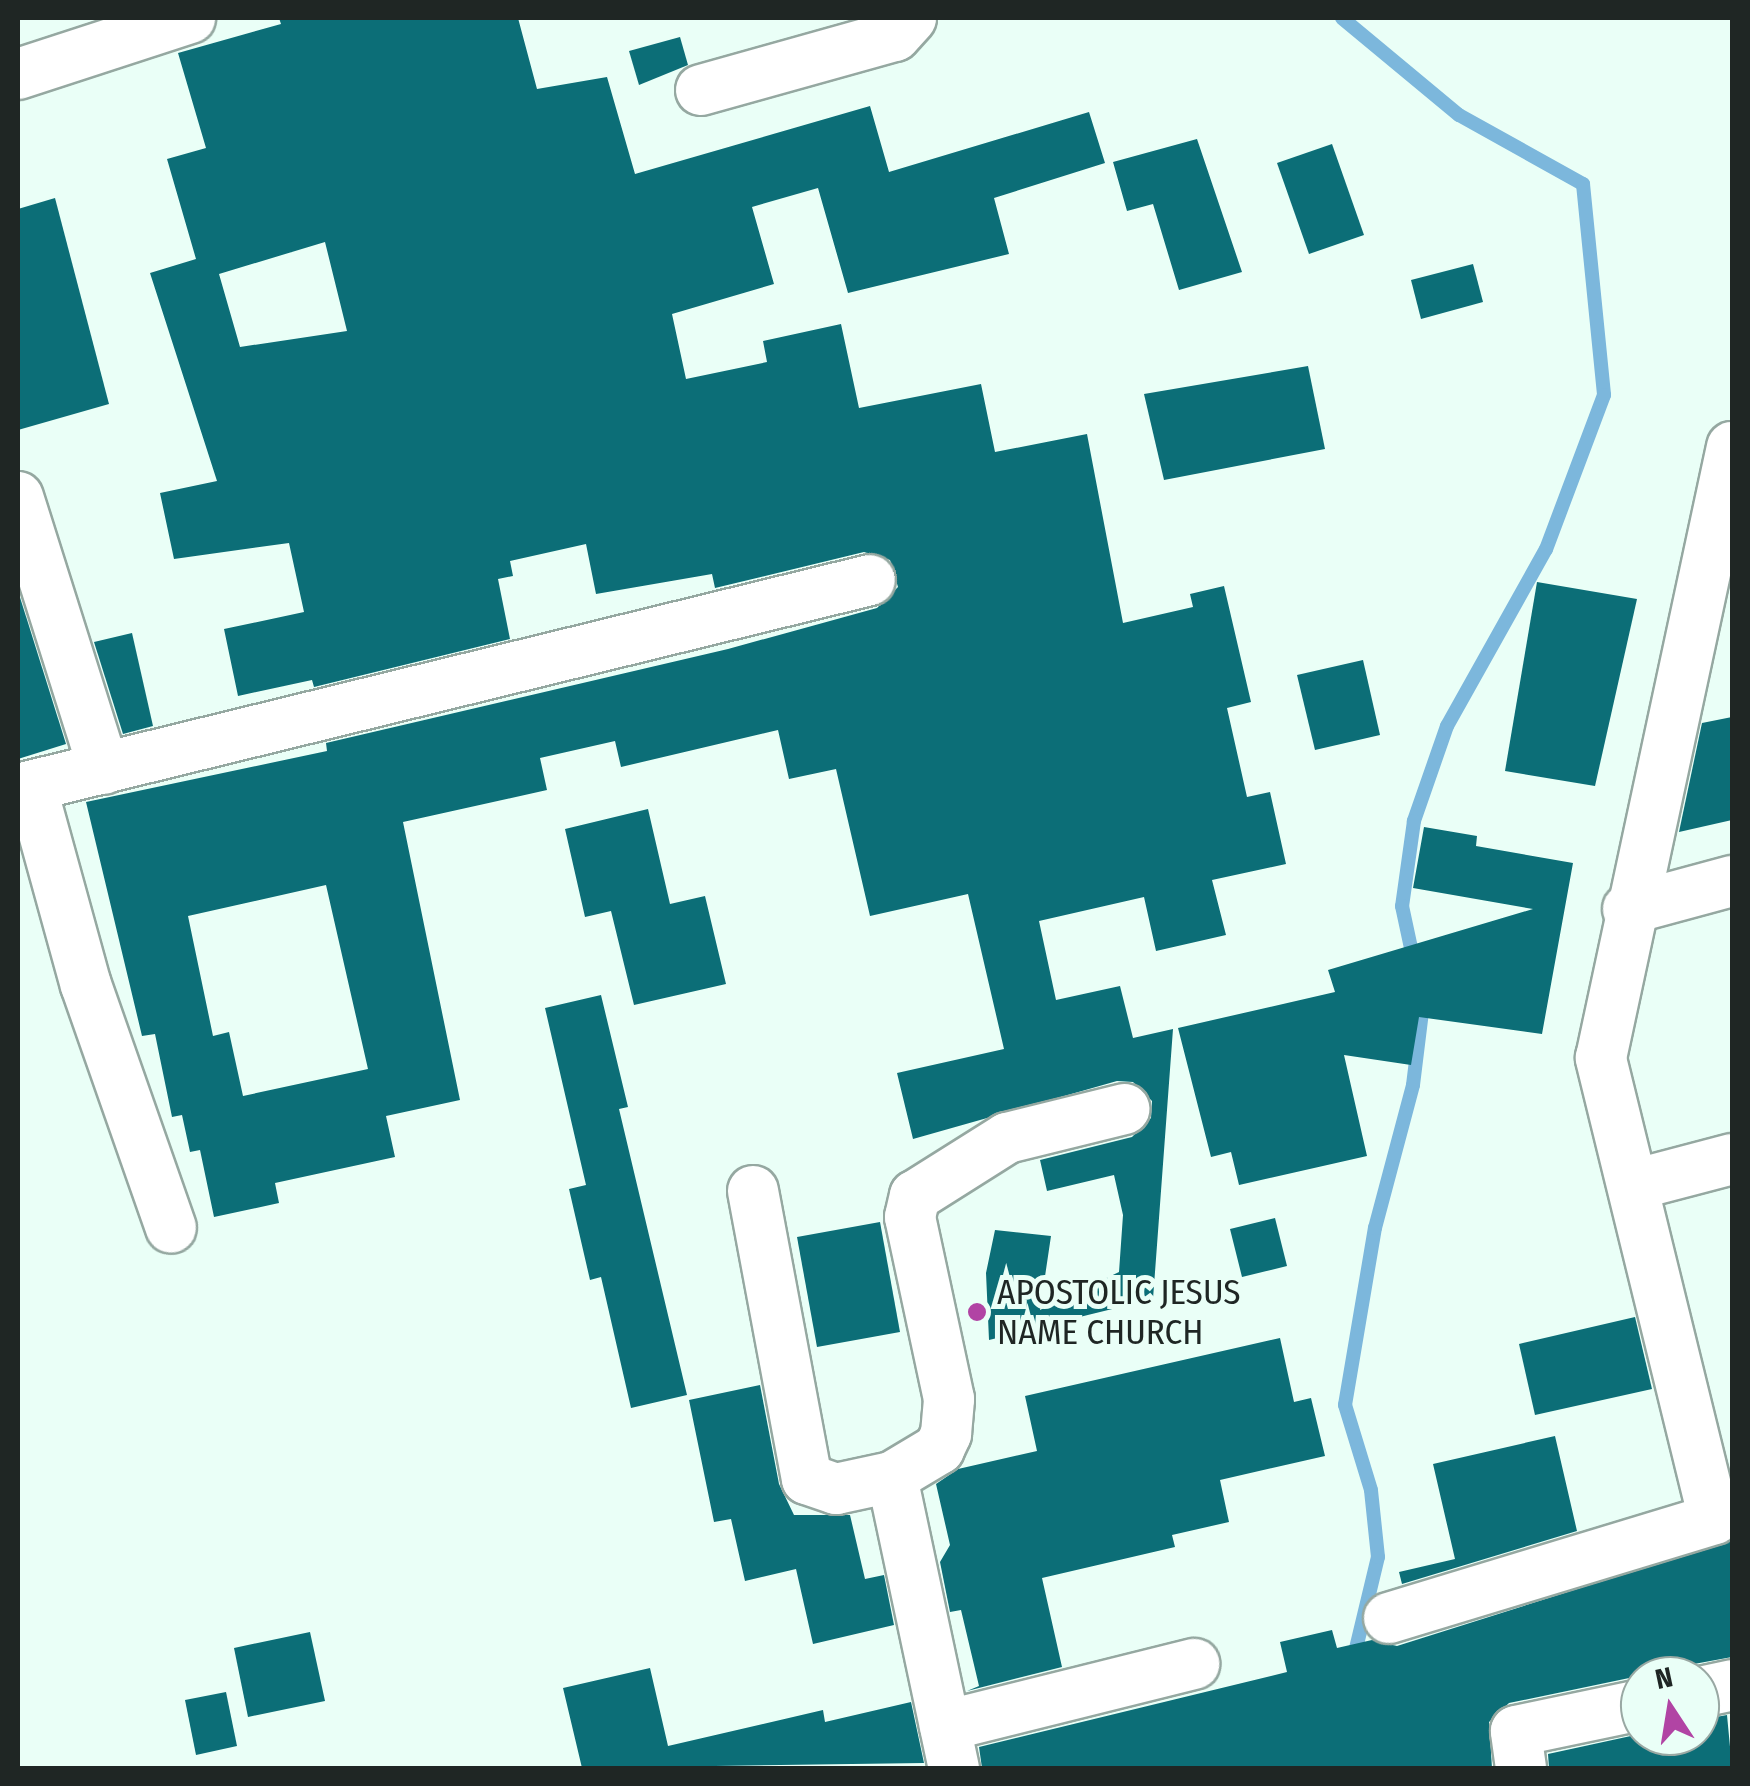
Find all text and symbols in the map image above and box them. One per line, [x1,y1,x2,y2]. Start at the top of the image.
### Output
place label: APOSTOLIC JESUS NAME CHURCH [997,1271,1241,1353]
marker: APOSTOLIC JESUS NAME CHURCH [966,1301,988,1323]
north arrow [1620,1656,1720,1756]
text: N [1652,1660,1676,1696]

